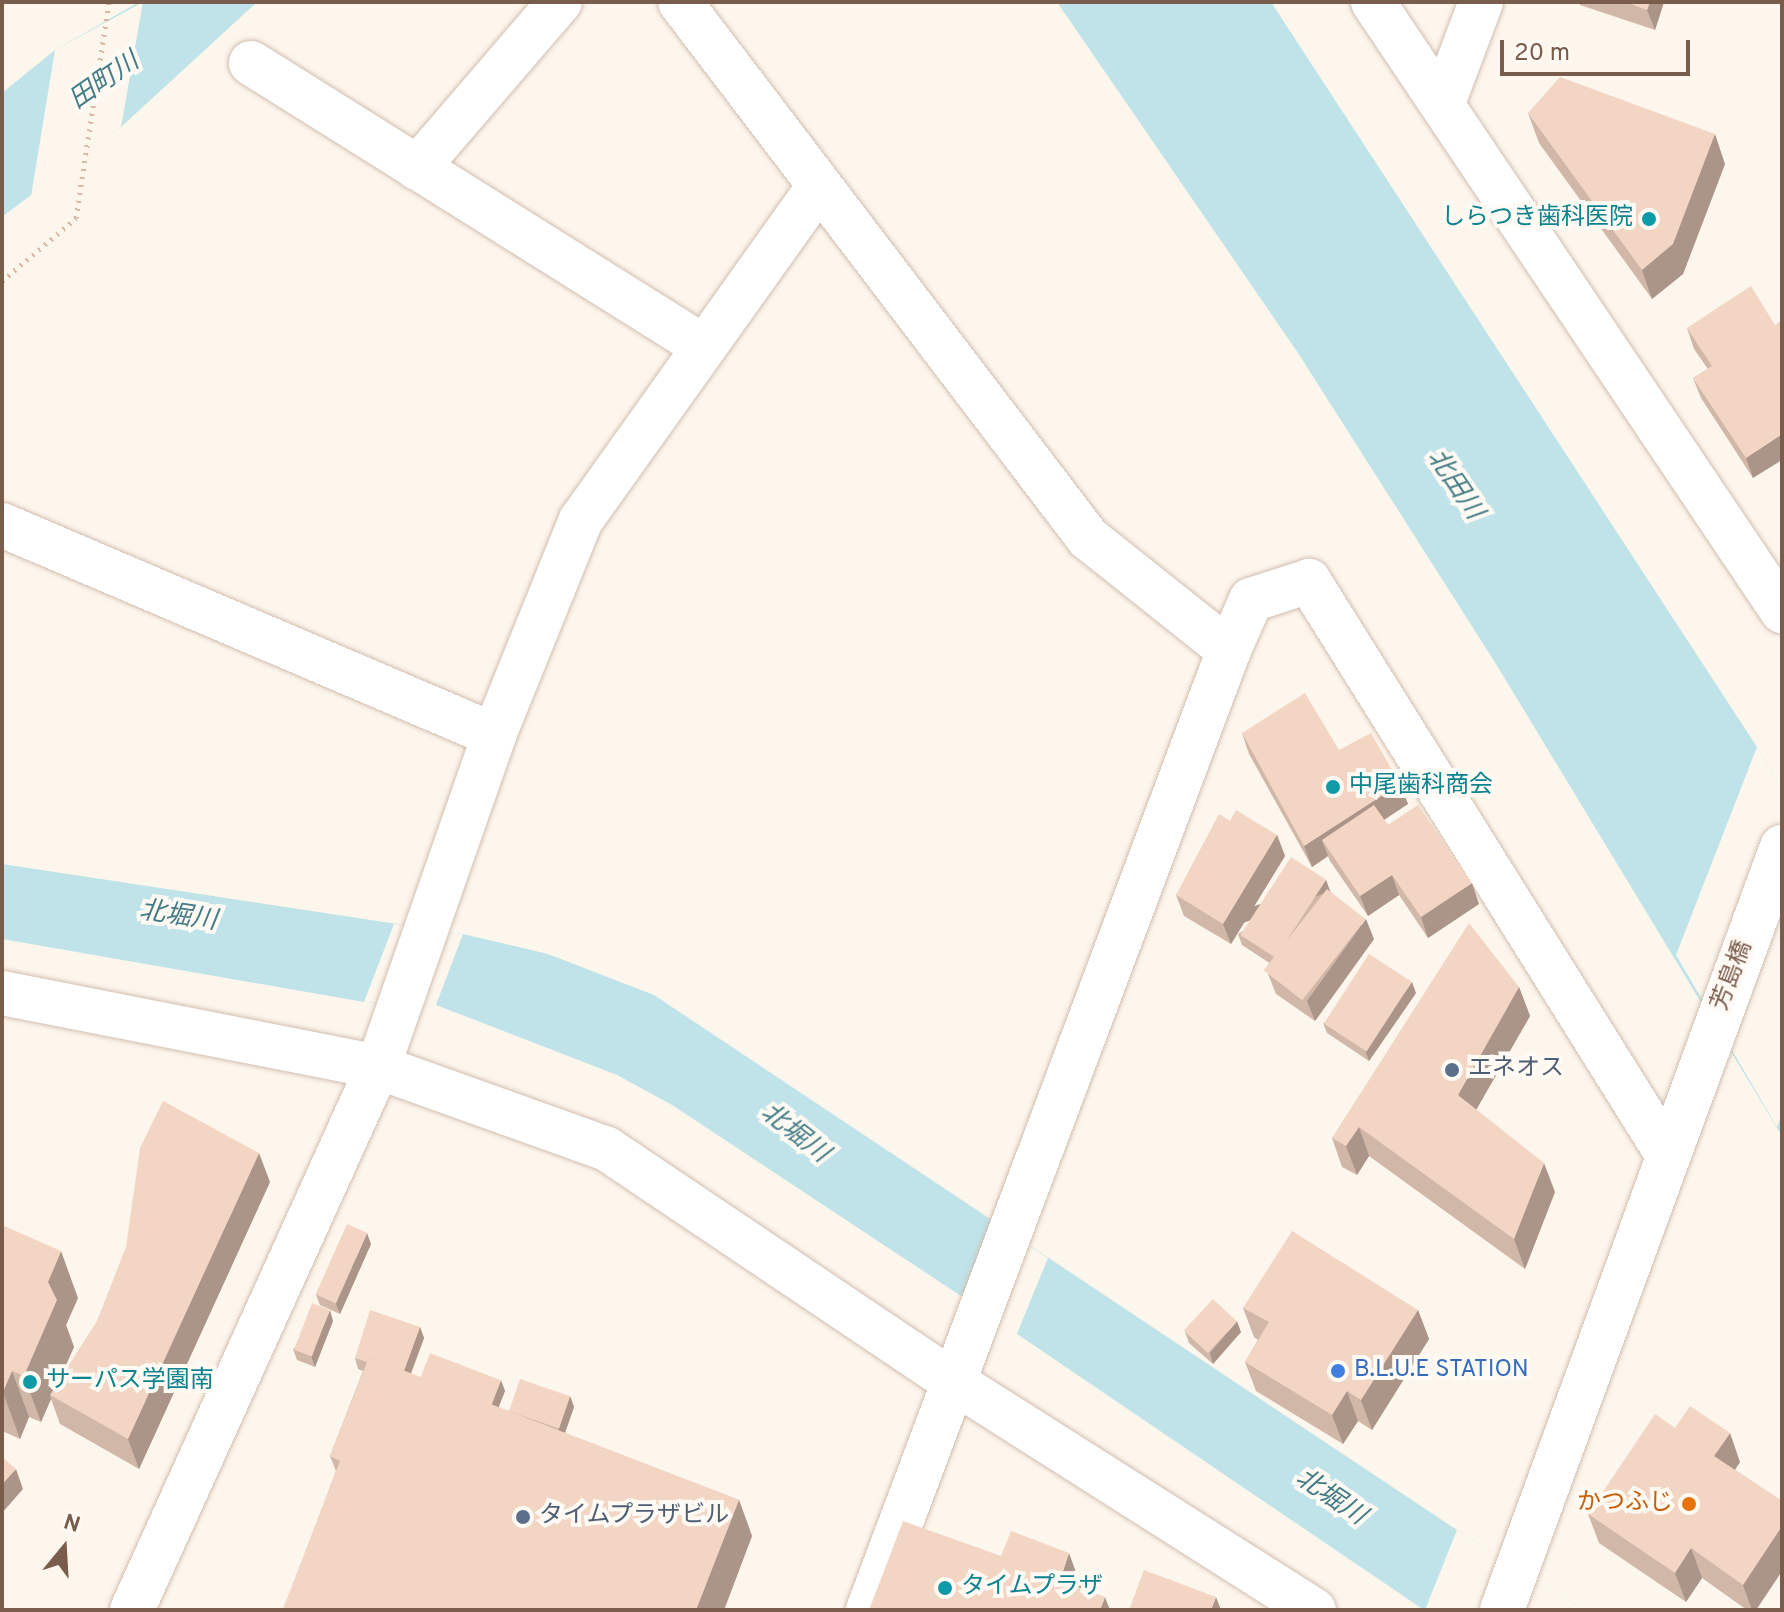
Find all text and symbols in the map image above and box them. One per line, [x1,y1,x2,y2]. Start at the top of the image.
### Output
scale bar [1504,24,1694,74]
text: 20 m [1514,39,1570,69]
water label: 田町川 [64,47,146,117]
place label: しらつき歯科医院 [1441,205,1633,233]
marker: しらつき歯科医院 [1640,210,1658,228]
water label: 北田川 [1419,444,1489,526]
place label: 中尾歯科商会 [1349,773,1493,801]
marker: 中尾歯科商会 [1324,778,1342,796]
water label: 北堀川 [137,896,219,938]
street label: 芳島橋 [1707,937,1759,1015]
place label: エネオス [1468,1056,1564,1084]
marker: エネオス [1443,1061,1461,1079]
water label: 北堀川 [754,1098,834,1170]
place label: B.L.U.E STATION [1354,1357,1529,1385]
marker: B.L.U.E STATION [1329,1362,1347,1380]
place label: サーパス学園南 [46,1368,214,1396]
marker: サーパス学園南 [21,1373,39,1391]
water label: 北堀川 [1289,1463,1371,1533]
place label: かつふじ [1577,1490,1673,1518]
marker: かつふじ [1680,1495,1698,1513]
place label: タイムプラザビル [539,1503,731,1531]
north arrow [24,1508,104,1588]
marker: タイムプラザビル [514,1508,532,1526]
text: N [60,1509,83,1540]
place label: タイムプラザ [961,1574,1105,1602]
marker: タイムプラザ [936,1579,954,1597]

